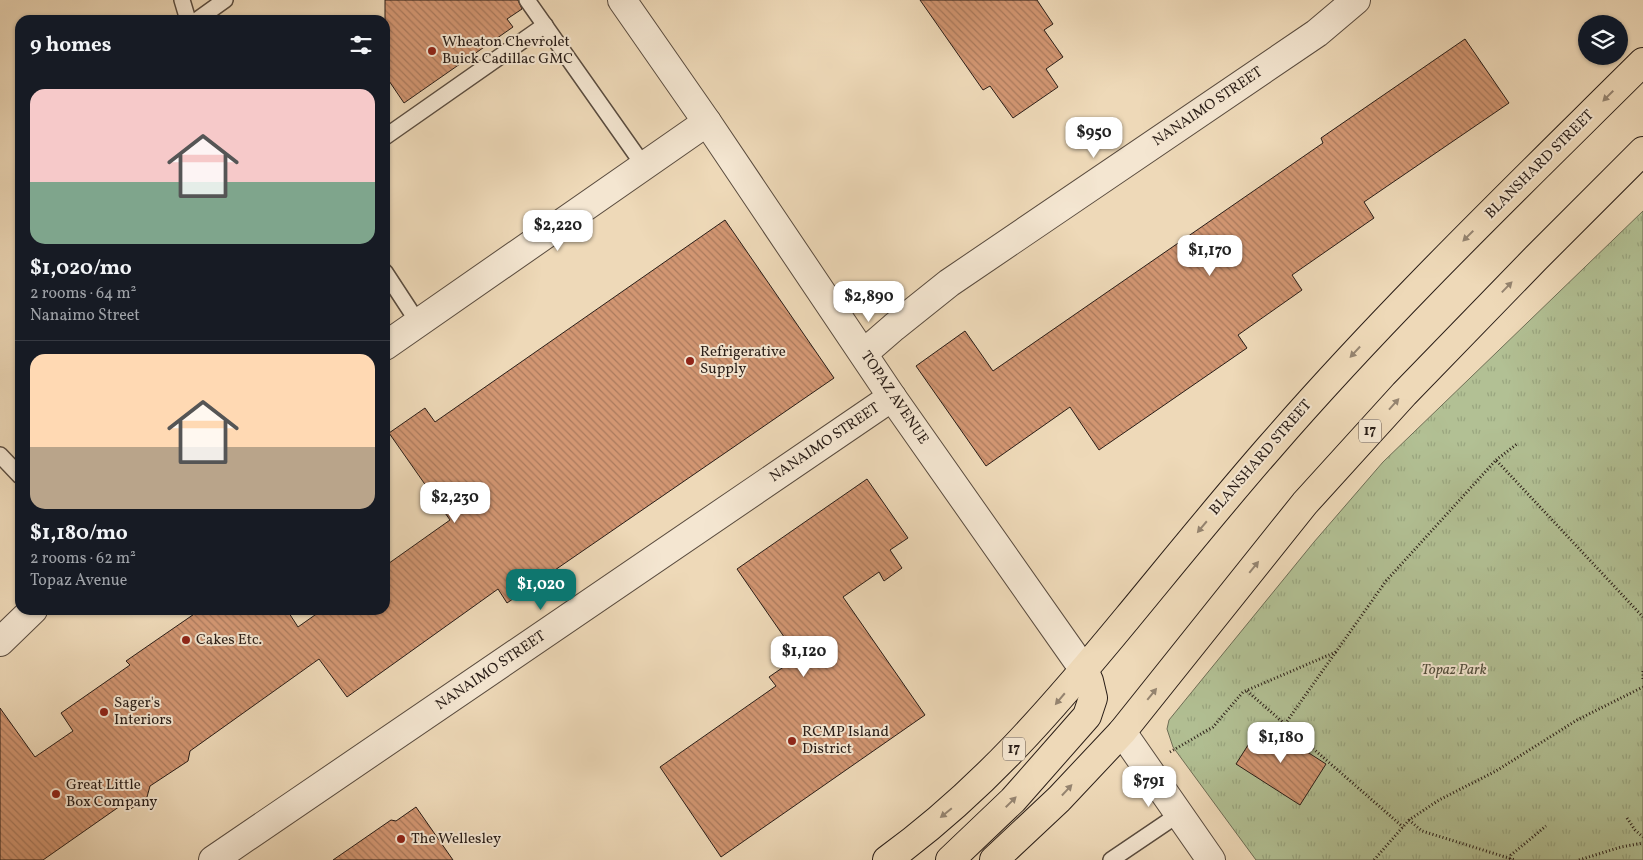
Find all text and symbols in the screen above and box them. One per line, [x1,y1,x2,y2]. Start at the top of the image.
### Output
map controls [1578,15,1628,65]
button: layers [1578,15,1628,65]
text: 9 homes [30,31,111,60]
icon: filters [347,31,375,59]
place label: Wheaton Chevrolet Buick Cadillac GMC [442,32,573,70]
marker: Wheaton Chevrolet Buick Cadillac GMC [426,45,438,57]
street label: NANAIMO STREET [1149,62,1267,152]
one-way arrow [1603,90,1615,102]
street label: BLANSHARD STREET [1481,106,1599,224]
pin: $950 [1064,116,1124,159]
icon: home [158,121,248,211]
text: $950 [1076,122,1112,144]
pin: $2,220 [517,210,599,252]
text: $2,220 [534,215,582,237]
one-way arrow [1463,229,1475,241]
pin: $1,170 [1169,234,1251,277]
text: $1,170 [1188,240,1232,262]
text: $1,020/mo [30,254,132,283]
pin: $2,890 [828,280,910,323]
one-way arrow [1501,282,1513,294]
text: 2 rooms · 64 m² [30,283,137,305]
text: $2,890 [844,286,894,308]
text: Nanaimo Street [30,305,140,327]
place label: Refrigerative Supply [700,342,786,380]
one-way arrow [1349,346,1361,358]
street label: TOPAZ AVENUE [855,347,933,449]
marker: Refrigerative Supply [684,355,696,367]
icon: home [158,387,248,477]
street label: BLANSHARD STREET [1205,396,1317,520]
street label: NANAIMO STREET [766,398,884,488]
one-way arrow [1388,399,1400,411]
road number: 17 [1359,420,1381,442]
pin: $2,230 [414,482,496,524]
text: $2,230 [431,487,479,509]
text: $1,180/mo [30,519,128,548]
one-way arrow [1197,520,1208,533]
text: 2 rooms · 62 m² [30,548,136,570]
one-way arrow [1248,561,1259,574]
pin: $1,020 [500,568,582,611]
text: Topaz Avenue [30,570,127,592]
text: $1,020 [517,574,565,596]
street label: NANAIMO STREET [432,626,550,716]
place label: Cakes Etc. [196,630,262,651]
marker: Cakes Etc. [180,634,192,646]
pin: $1,120 [763,636,845,678]
text: $1,120 [782,641,826,663]
park label: Topaz Park [1421,660,1487,681]
one-way arrow [1147,688,1158,701]
one-way arrow [1055,692,1066,705]
place label: Sager's Interiors [114,693,172,731]
marker: Sager's Interiors [98,706,110,718]
place label: RCMP Island District [802,722,889,760]
pin: $1,180 [1240,722,1322,764]
text: $1,180 [1259,727,1304,749]
marker: RCMP Island District [786,735,798,747]
road number: 17 [1003,738,1025,761]
pin: $791 [1119,766,1179,808]
text: $791 [1133,771,1165,793]
place label: Great Little Box Company [66,775,157,813]
one-way arrow [1061,785,1073,797]
marker: Great Little Box Company [50,788,62,800]
one-way arrow [1004,796,1016,808]
one-way arrow [939,808,952,819]
place label: The Wellesley [411,829,501,850]
marker: The Wellesley [395,833,407,845]

